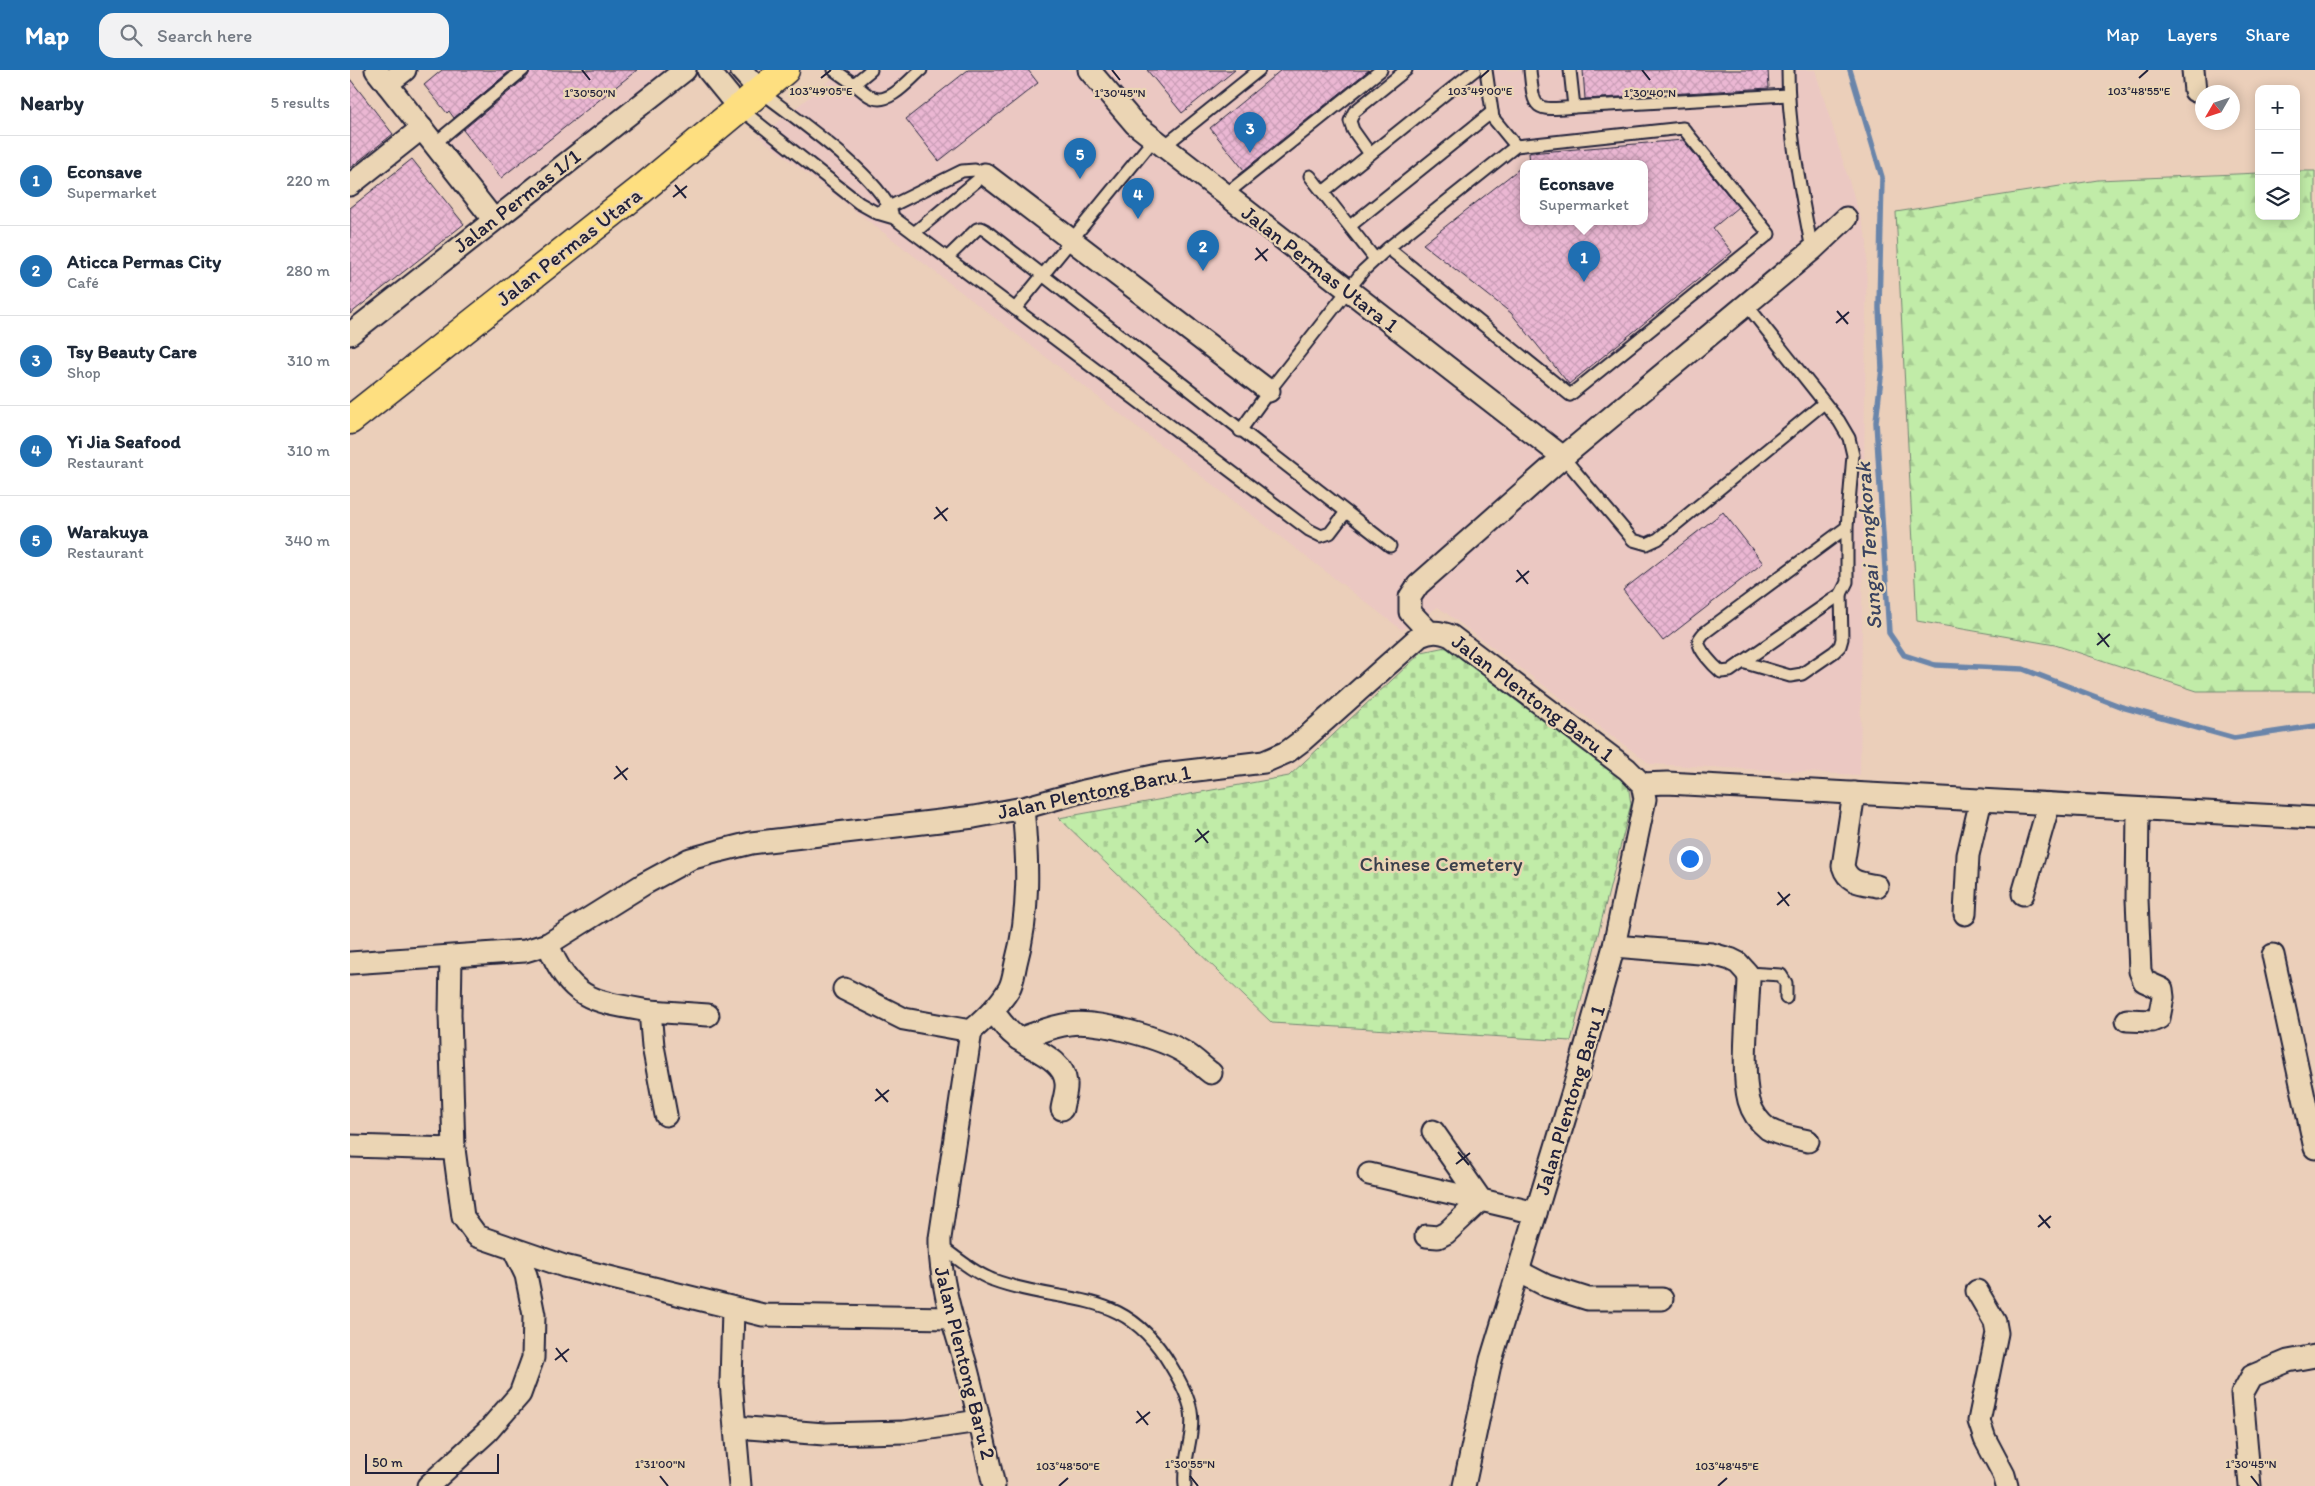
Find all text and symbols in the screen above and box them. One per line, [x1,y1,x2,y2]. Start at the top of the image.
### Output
search box [99,13,449,58]
text: Map [25,21,69,50]
icon: search [117,21,145,49]
text: Search here [157,24,252,47]
text: Map [2106,24,2139,46]
text: Layers [2167,24,2217,46]
text: Share [2245,24,2290,46]
text: 103°49'05"E [789,84,853,98]
text: 103°49'00"E [1448,84,1513,98]
text: 103°48'55"E [2108,84,2171,98]
north arrow [2195,85,2240,130]
map controls [2255,85,2300,220]
button: + [2255,85,2300,130]
text: 1°30'50"N [564,86,616,100]
text: 1°30'45"N [1094,86,1146,100]
text: 1°30'40"N [1624,86,1676,100]
text: Nearby [20,90,84,115]
text: 5 results [270,93,330,112]
pin: 3 [1234,112,1266,153]
button: − [2255,130,2300,175]
pin: 5 [1064,138,1096,179]
street label: Jalan Permas 1/1 [448,143,585,258]
text: Econsave [67,160,142,183]
popup [1520,160,1648,225]
text: 1 [32,171,40,190]
text: 220 m [286,171,330,190]
text: Econsave [1539,172,1614,195]
button: layers [2255,175,2300,220]
pin: 4 [1122,178,1154,219]
street label: Jalan Permas Utara [491,182,646,311]
text: Supermarket [67,183,157,202]
text: Supermarket [1539,195,1629,214]
street label: Jalan Permas Utara 1 [1237,200,1404,338]
pin: 2 [1187,230,1219,271]
pin: 1 [1568,241,1600,282]
text: Aticca Permas City [67,250,221,273]
text: 2 [32,261,40,280]
text: 280 m [286,261,330,280]
text: Café [67,273,99,292]
text: Tsy Beauty Care [67,340,197,363]
text: 3 [32,351,40,370]
text: 310 m [287,351,330,370]
text: Shop [67,363,101,382]
text: Yi Jia Seafood [67,430,181,453]
text: 4 [31,441,41,460]
text: 310 m [287,441,330,460]
text: Restaurant [67,453,144,472]
water label: Sungai Tengkorak [1849,460,1888,631]
text: Warakuya [67,520,149,543]
text: 5 [32,531,40,550]
text: 340 m [285,531,330,550]
text: Restaurant [67,543,144,562]
street label: Jalan Plentong Baru 1 [1447,628,1620,767]
street label: Jalan Plentong Baru 1 [995,759,1193,824]
your location [1677,846,1703,872]
park label: Chinese Cemetery [1360,851,1523,876]
street label: Jalan Plentong Baru 1 [1529,1002,1610,1198]
street label: Jalan Plentong Baru 2 [929,1264,1002,1462]
scale bar [365,1451,499,1474]
text: 50 m [372,1454,403,1471]
text: 1°31'00"N [635,1457,685,1471]
text: 1°30'55"N [1165,1457,1215,1471]
text: 1°30'45"N [2225,1457,2277,1471]
text: 103°48'50"E [1036,1459,1100,1473]
text: 103°48'45"E [1695,1459,1759,1473]

